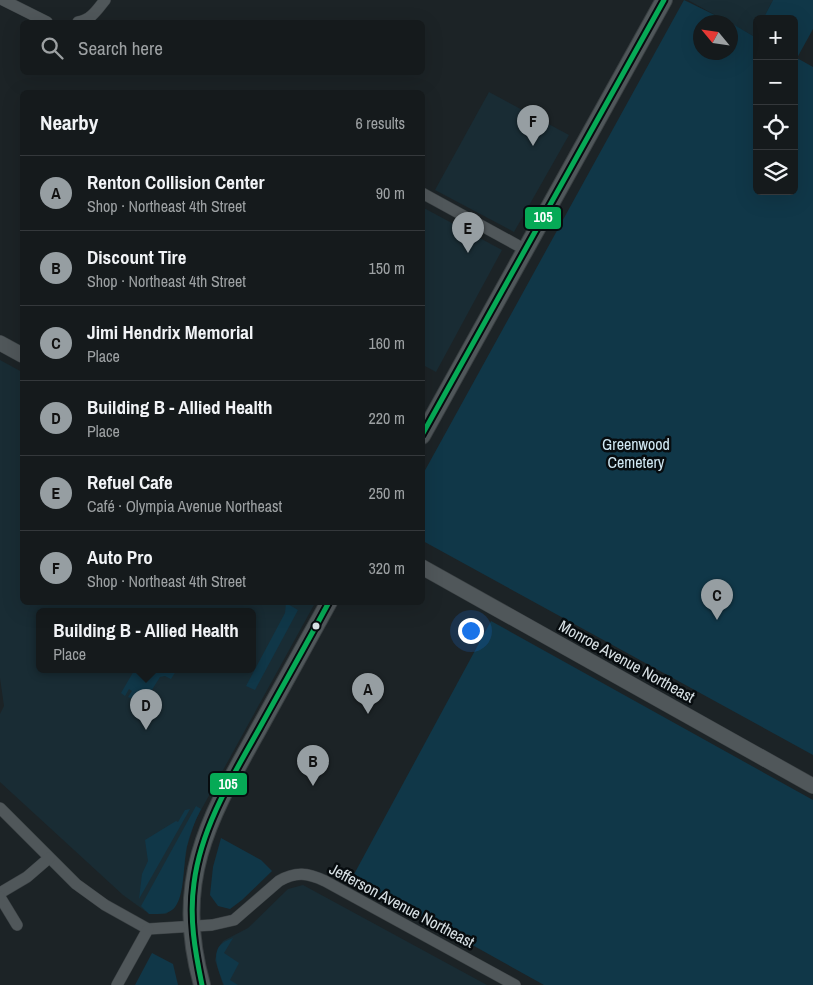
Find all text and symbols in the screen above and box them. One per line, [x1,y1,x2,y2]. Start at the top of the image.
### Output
north arrow [693,15,738,60]
map controls [753,15,798,195]
button: + [753,15,798,60]
search box [20,20,425,75]
icon: search [38,34,66,62]
text: Search here [78,35,163,61]
button: − [753,60,798,105]
pin: F [517,105,549,146]
button: locate [753,105,798,150]
text: Nearby [40,108,98,137]
text: 6 results [355,112,405,134]
button: layers [753,150,798,195]
text: Renton Collision Center [87,169,264,195]
text: A [51,182,61,204]
text: 90 m [376,182,405,204]
text: Shop · Northeast 4th Street [87,195,246,217]
line badge: 105 [524,206,562,230]
text: 105 [533,208,553,226]
pin: E [452,212,484,253]
text: Discount Tire [87,244,186,270]
text: B [51,257,61,279]
text: 150 m [369,257,405,279]
text: Shop · Northeast 4th Street [87,270,246,292]
text: Jimi Hendrix Memorial [87,319,253,345]
text: C [51,332,61,354]
text: 160 m [369,332,405,354]
text: Place [87,345,120,367]
text: Building B - Allied Health [87,394,273,420]
text: D [51,407,61,429]
text: 220 m [369,407,405,429]
text: Place [87,420,120,442]
park label: Greenwood Cemetery [602,433,670,473]
text: Refuel Cafe [87,469,173,495]
text: E [52,482,60,504]
text: 250 m [369,482,405,504]
text: Café · Olympia Avenue Northeast [87,495,282,517]
text: Auto Pro [87,544,153,570]
text: F [52,557,60,579]
text: 320 m [369,557,405,579]
text: Shop · Northeast 4th Street [87,570,246,592]
pin: C [701,579,733,620]
popup [36,608,256,673]
street label: Monroe Avenue Northeast [555,614,699,708]
text: Building B - Allied Health [53,617,239,643]
your location [458,618,484,644]
unlabelled marker [311,621,321,631]
text: Place [53,643,86,665]
pin: A [352,673,384,714]
pin: D [130,689,162,730]
pin: B [297,745,329,786]
line badge: 105 [209,772,248,796]
text: 105 [218,775,238,793]
street label: Jefferson Avenue Northeast [326,857,479,953]

